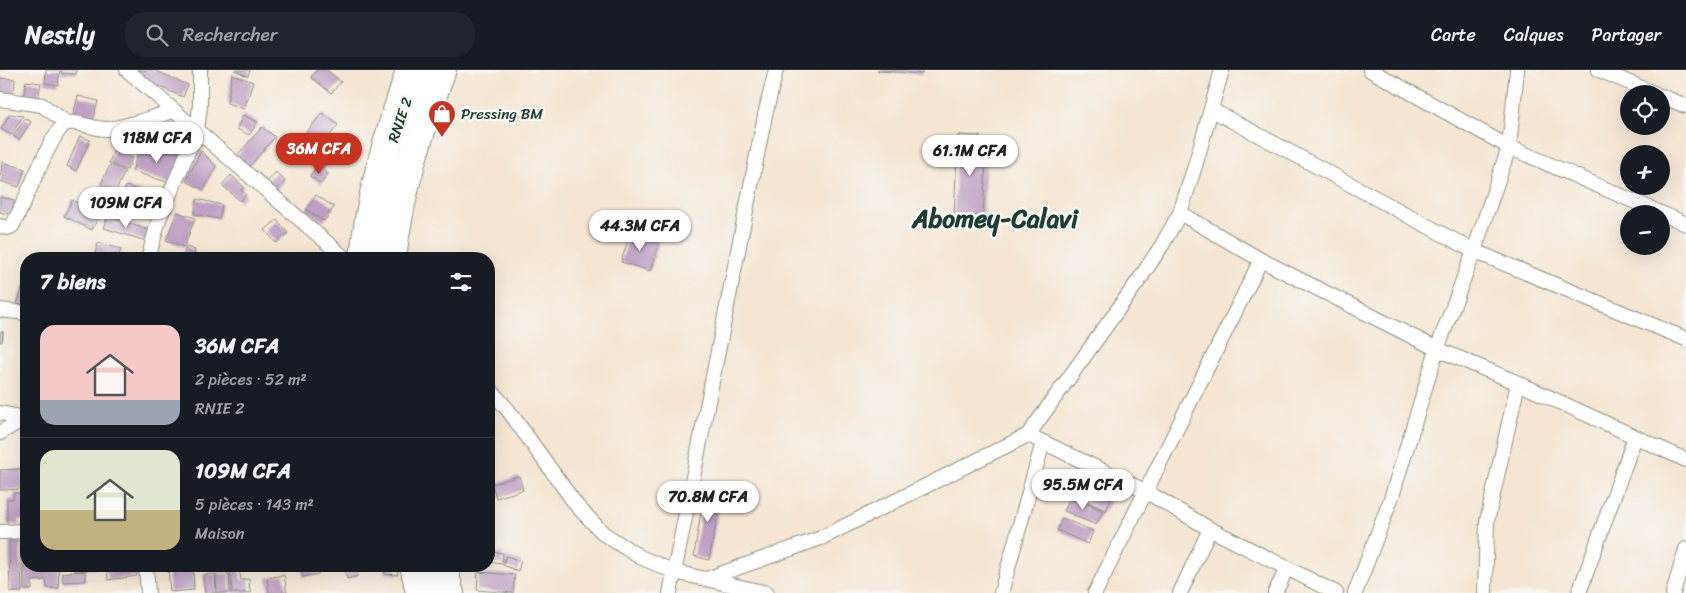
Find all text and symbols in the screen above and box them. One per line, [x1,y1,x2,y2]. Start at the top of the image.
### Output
search box [125,12,475,57]
text: Nestly [25,14,95,56]
text: Rechercher [183,18,277,51]
text: Carte [1431,19,1476,51]
text: Calques [1504,19,1564,51]
text: Partager [1592,19,1661,51]
icon: search [143,21,171,49]
map controls [1620,85,1670,255]
button: locate [1620,85,1670,135]
street label: RNIE 2 [380,93,420,146]
shop icon: Pressing BM [427,99,457,138]
place label: Pressing BM [461,101,543,127]
pin: 118M CFA [105,122,209,164]
text: 118M CFA [122,123,192,152]
pin: 36M CFA [273,132,365,175]
text: 36M CFA [287,134,351,163]
pin: 61.1M CFA [913,134,1027,177]
text: 61.1M CFA [933,136,1007,165]
button: + [1620,145,1670,195]
pin: 109M CFA [74,186,178,229]
text: 109M CFA [89,188,163,217]
district label: Abomey-Calavi [911,196,1079,241]
button: − [1620,205,1670,255]
pin: 44.3M CFA [583,210,697,252]
text: 44.3M CFA [600,211,680,240]
text: 7 biens [40,263,106,301]
icon: filters [447,268,475,296]
text: 36M CFA [195,327,279,365]
icon: home [80,345,140,405]
text: 2 pièces · 52 m² [195,365,307,394]
text: RNIE 2 [195,394,245,423]
text: 109M CFA [195,452,291,490]
pin: 95.5M CFA [1026,468,1140,511]
icon: home [80,470,140,530]
text: 95.5M CFA [1043,470,1123,499]
pin: 70.8M CFA [651,480,765,523]
text: 70.8M CFA [668,482,748,511]
text: 5 pièces · 143 m² [195,490,314,519]
text: Maison [195,519,244,548]

